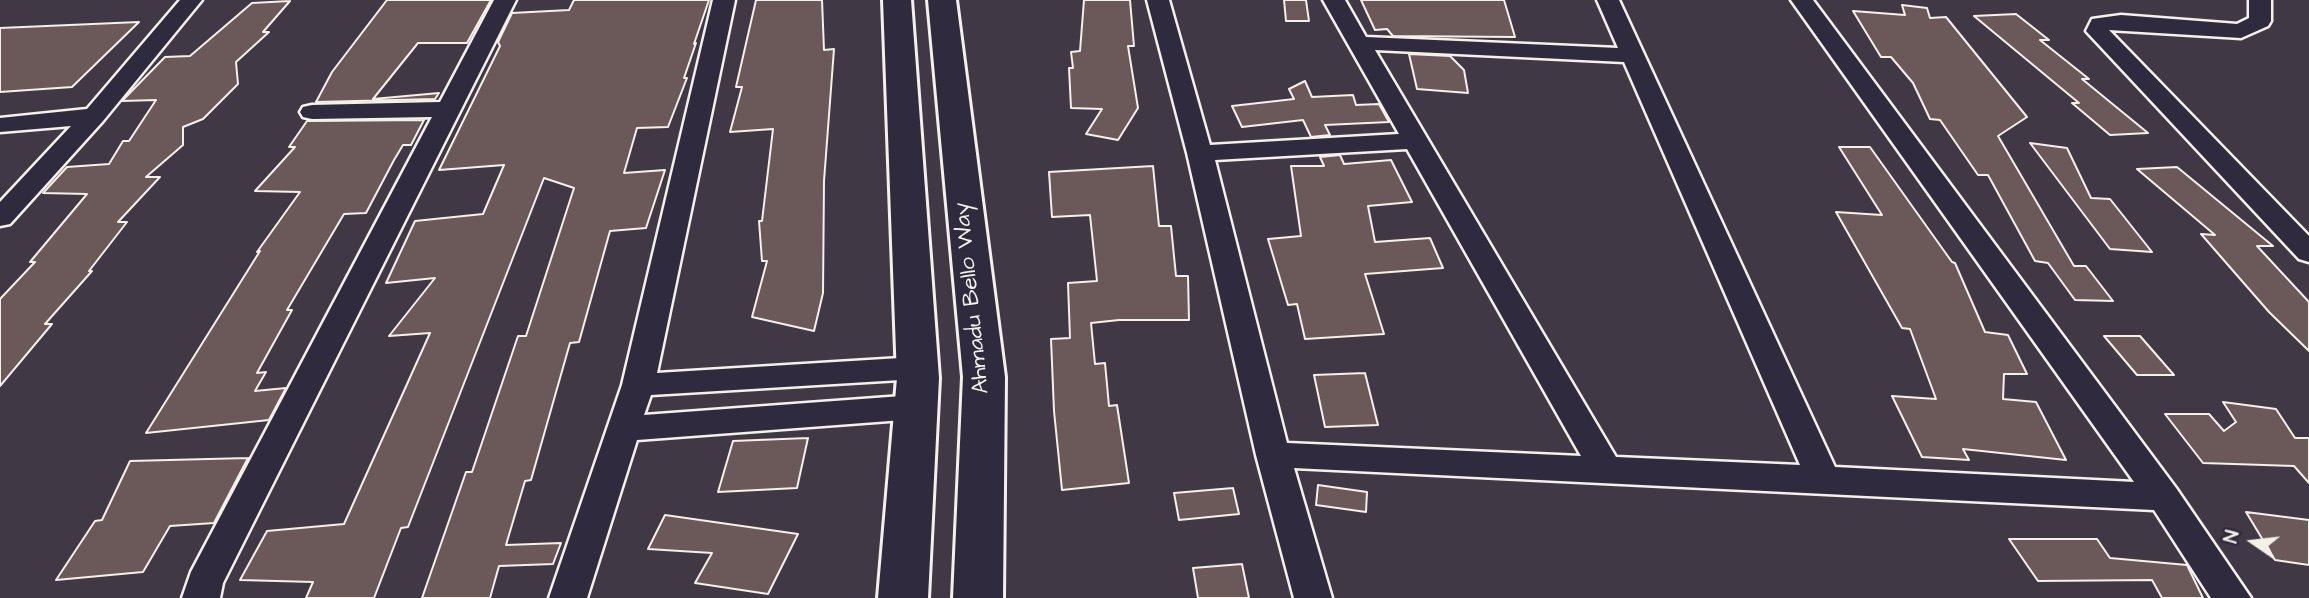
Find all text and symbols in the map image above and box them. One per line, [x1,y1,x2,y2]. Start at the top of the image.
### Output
street label: Ahmadu Bello Way [949,201,997,395]
north arrow [2218,507,2288,577]
text: N [2218,528,2247,546]

